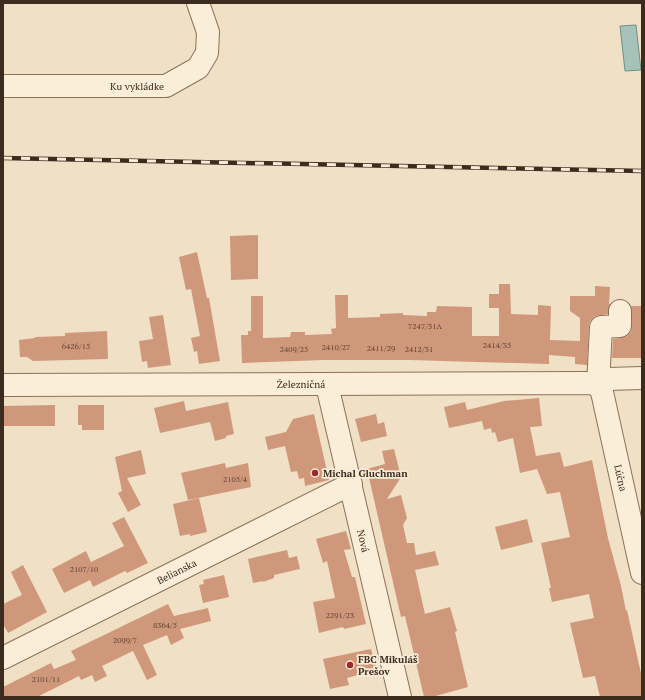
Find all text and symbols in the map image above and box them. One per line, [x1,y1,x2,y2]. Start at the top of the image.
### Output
street label: Ku vykládke [110,80,164,93]
house number: 7247/31A [408,321,442,331]
house number: 2414/35 [483,340,511,350]
house number: 6426/15 [62,341,90,351]
house number: 2410/27 [322,342,350,352]
house number: 2411/29 [367,343,395,353]
house number: 2409/25 [280,344,308,354]
house number: 2412/31 [405,344,433,354]
street label: Železničná [277,378,325,391]
street label: Lúčna [611,463,630,493]
place label: Michal Gluchman [323,467,408,480]
marker: Michal Gluchman [310,468,320,478]
house number: 2105/4 [223,474,248,484]
street label: Nová [354,528,372,554]
street label: Belianska [155,556,199,587]
house number: 2107/10 [70,564,98,574]
house number: 2291/23 [326,610,354,620]
house number: 8364/5 [153,620,177,630]
house number: 2099/7 [113,635,137,645]
place label: FBC Mikuláš Prešov [358,653,418,678]
marker: FBC Mikuláš Prešov [345,660,355,670]
house number: 2101/11 [32,674,60,684]

